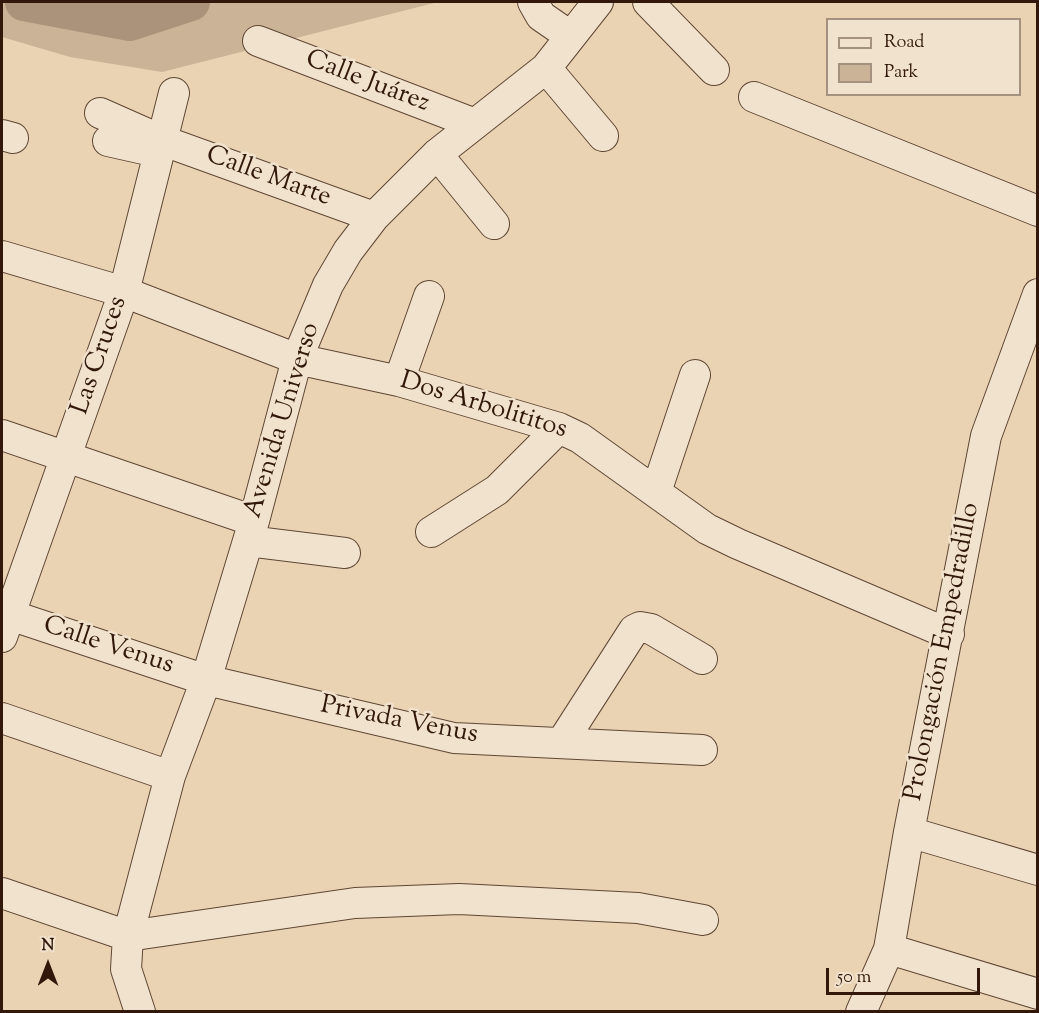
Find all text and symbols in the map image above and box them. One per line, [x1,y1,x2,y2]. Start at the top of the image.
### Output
legend [826,18,1021,96]
text: Road [884,30,924,56]
street label: Calle Juárez [301,45,433,121]
text: Park [884,60,918,86]
street label: Calle Marte [201,141,335,215]
street label: Las Cruces [66,293,136,419]
street label: Avenida Universo [239,320,329,522]
street label: Dos Arbolititos [396,367,570,447]
street label: Prolongación Empedradillo [900,500,988,804]
street label: Calle Venus [39,611,177,683]
street label: Privada Venus [318,691,480,753]
north arrow [18,935,78,995]
text: N [42,935,54,958]
scale bar [829,956,984,994]
text: 50 m [837,965,871,991]

